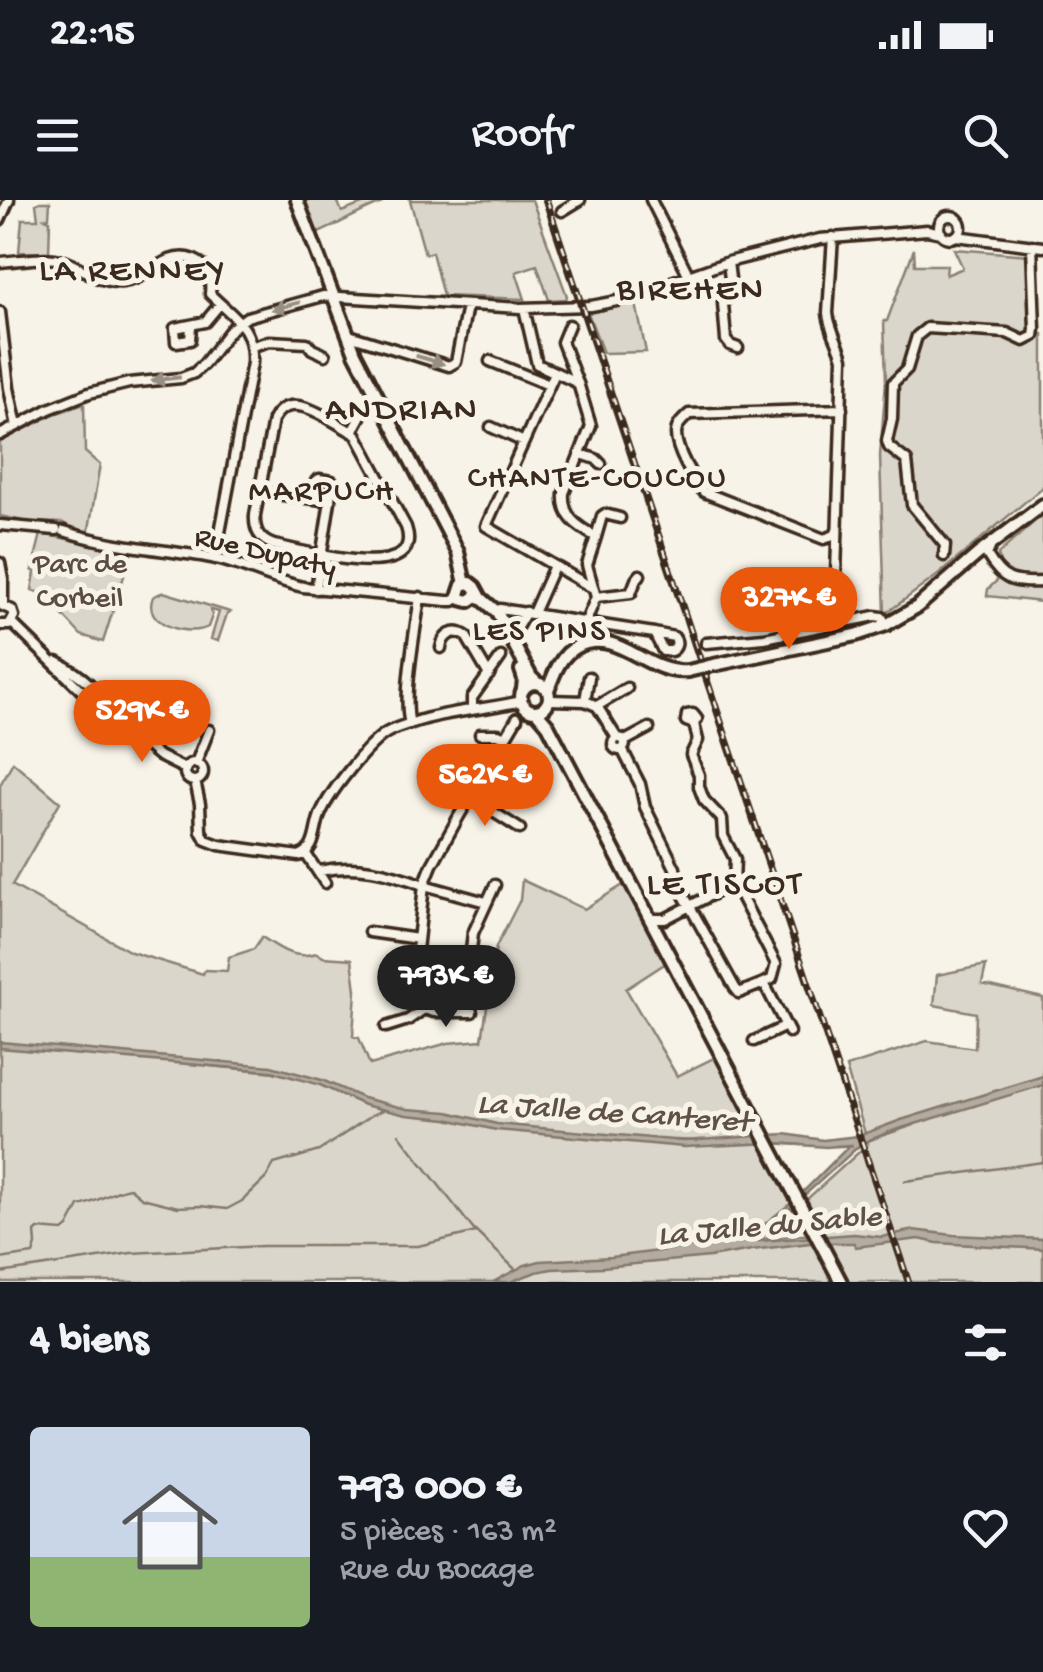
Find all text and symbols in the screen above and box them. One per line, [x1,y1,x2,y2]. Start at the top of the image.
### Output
text: 22:15 [50,13,135,57]
icon: menu [30,108,85,163]
icon: search [958,108,1013,163]
text: Roofr [472,109,572,162]
district label: LA RENNEY [39,252,227,293]
district label: BIREHEN [616,271,765,312]
one-way arrow [270,299,301,315]
one-way arrow [415,353,446,368]
one-way arrow [150,371,181,387]
district label: ANDRIAN [325,391,479,432]
district label: CHANTE-COUCOU [468,461,728,499]
district label: MARPUCH [248,474,396,512]
street label: Rue Dupaty [191,521,340,588]
park label: Parc de Corbeil [32,549,128,618]
pin: 327K € [708,567,870,652]
text: 327K € [742,580,836,618]
district label: LES PINS [472,614,608,652]
pin: 529K € [61,680,223,765]
text: 529K € [96,693,188,731]
pin: 562K € [404,744,566,829]
text: 562K € [439,757,531,795]
district label: LE TISCOT [646,866,804,907]
pin: 793K € [365,945,527,1030]
text: 793K € [399,958,493,996]
water label: La Jalle de Canteret [476,1086,756,1144]
water label: La Jalle du Sable [656,1199,884,1257]
icon: filters [958,1315,1013,1370]
text: 4 biens [30,1318,148,1367]
text: 793 000 € [340,1465,521,1514]
icon: home [110,1467,230,1587]
icon: heart [958,1500,1013,1555]
text: 5 pièces · 163 m² [340,1514,557,1552]
text: Rue du Bocage [340,1552,534,1590]

